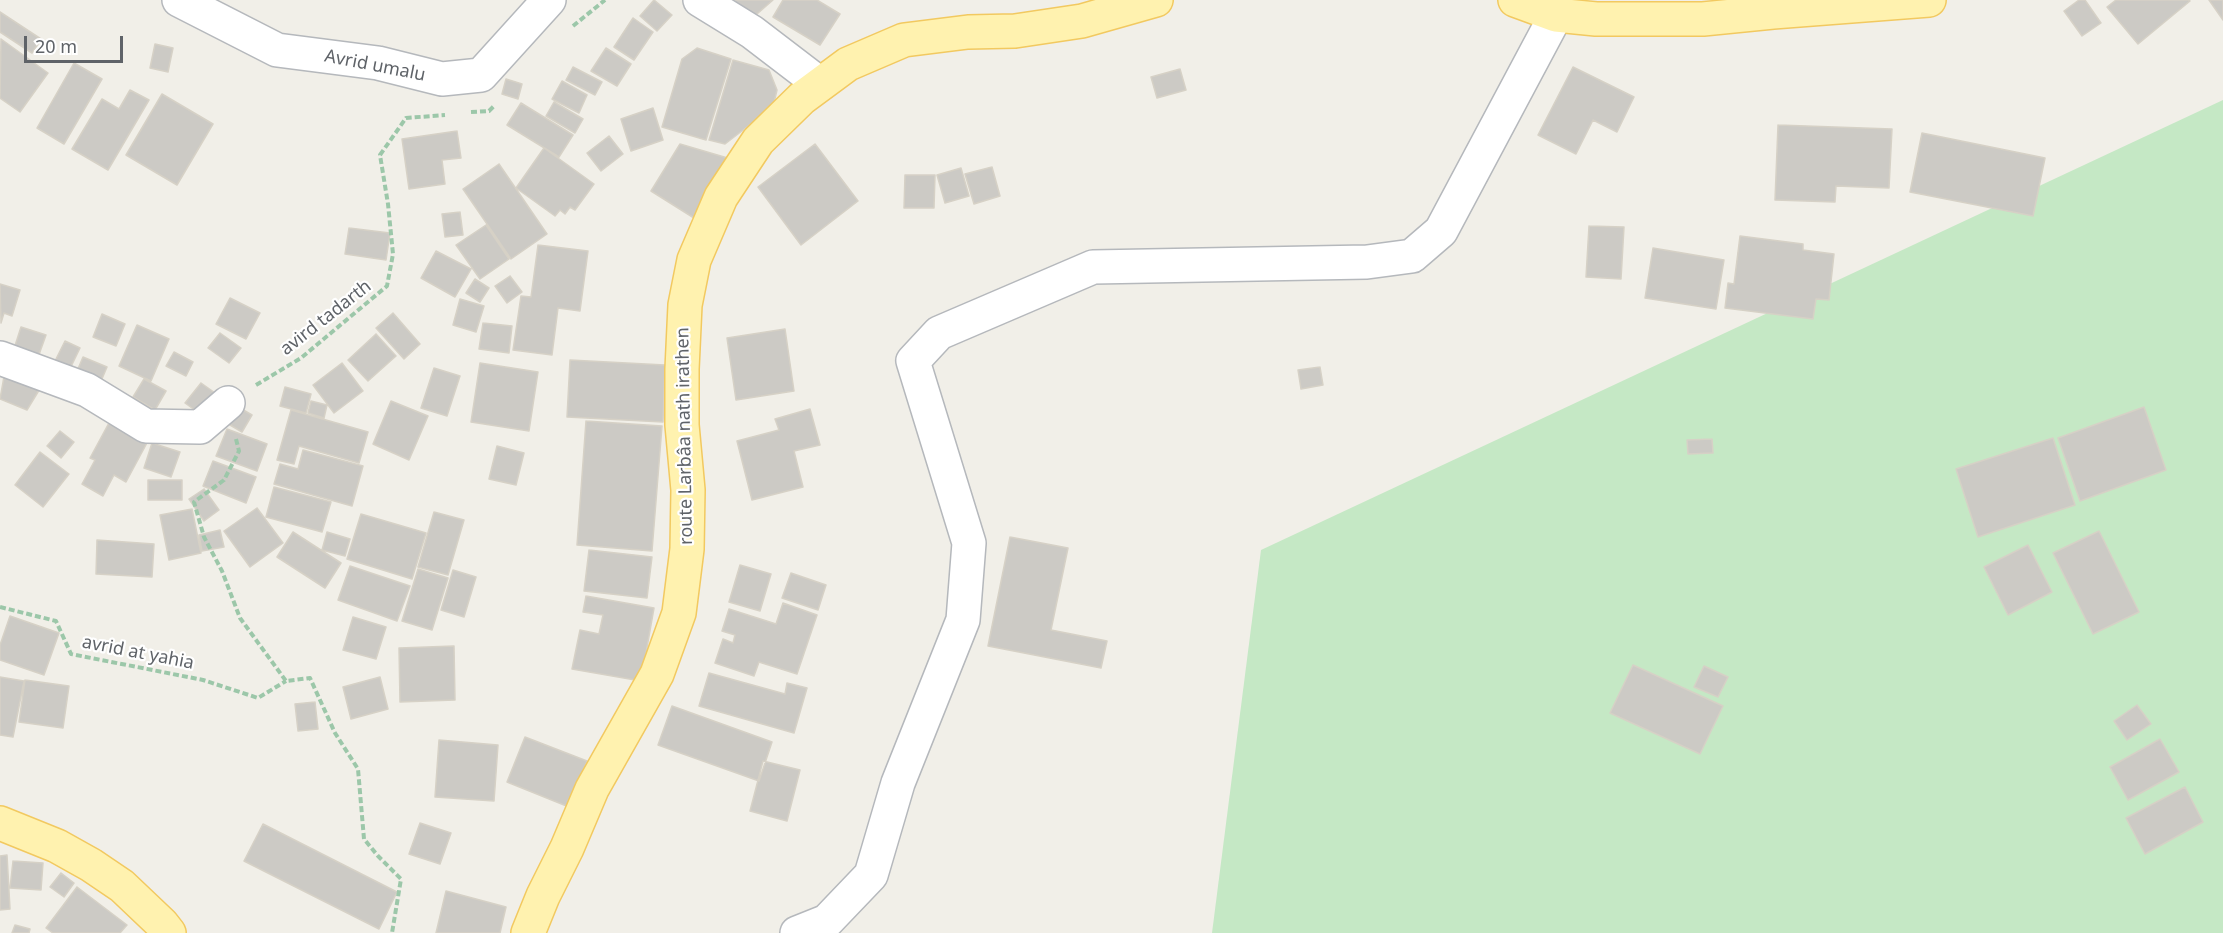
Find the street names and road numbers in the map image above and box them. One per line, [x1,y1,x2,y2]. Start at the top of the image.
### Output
street label: Avrid umalu [323,46,427,86]
street label: avird tadarth [276,276,376,360]
street label: route Larbâa nath irathen [672,327,698,545]
street label: avrid at yahia [80,632,196,674]

